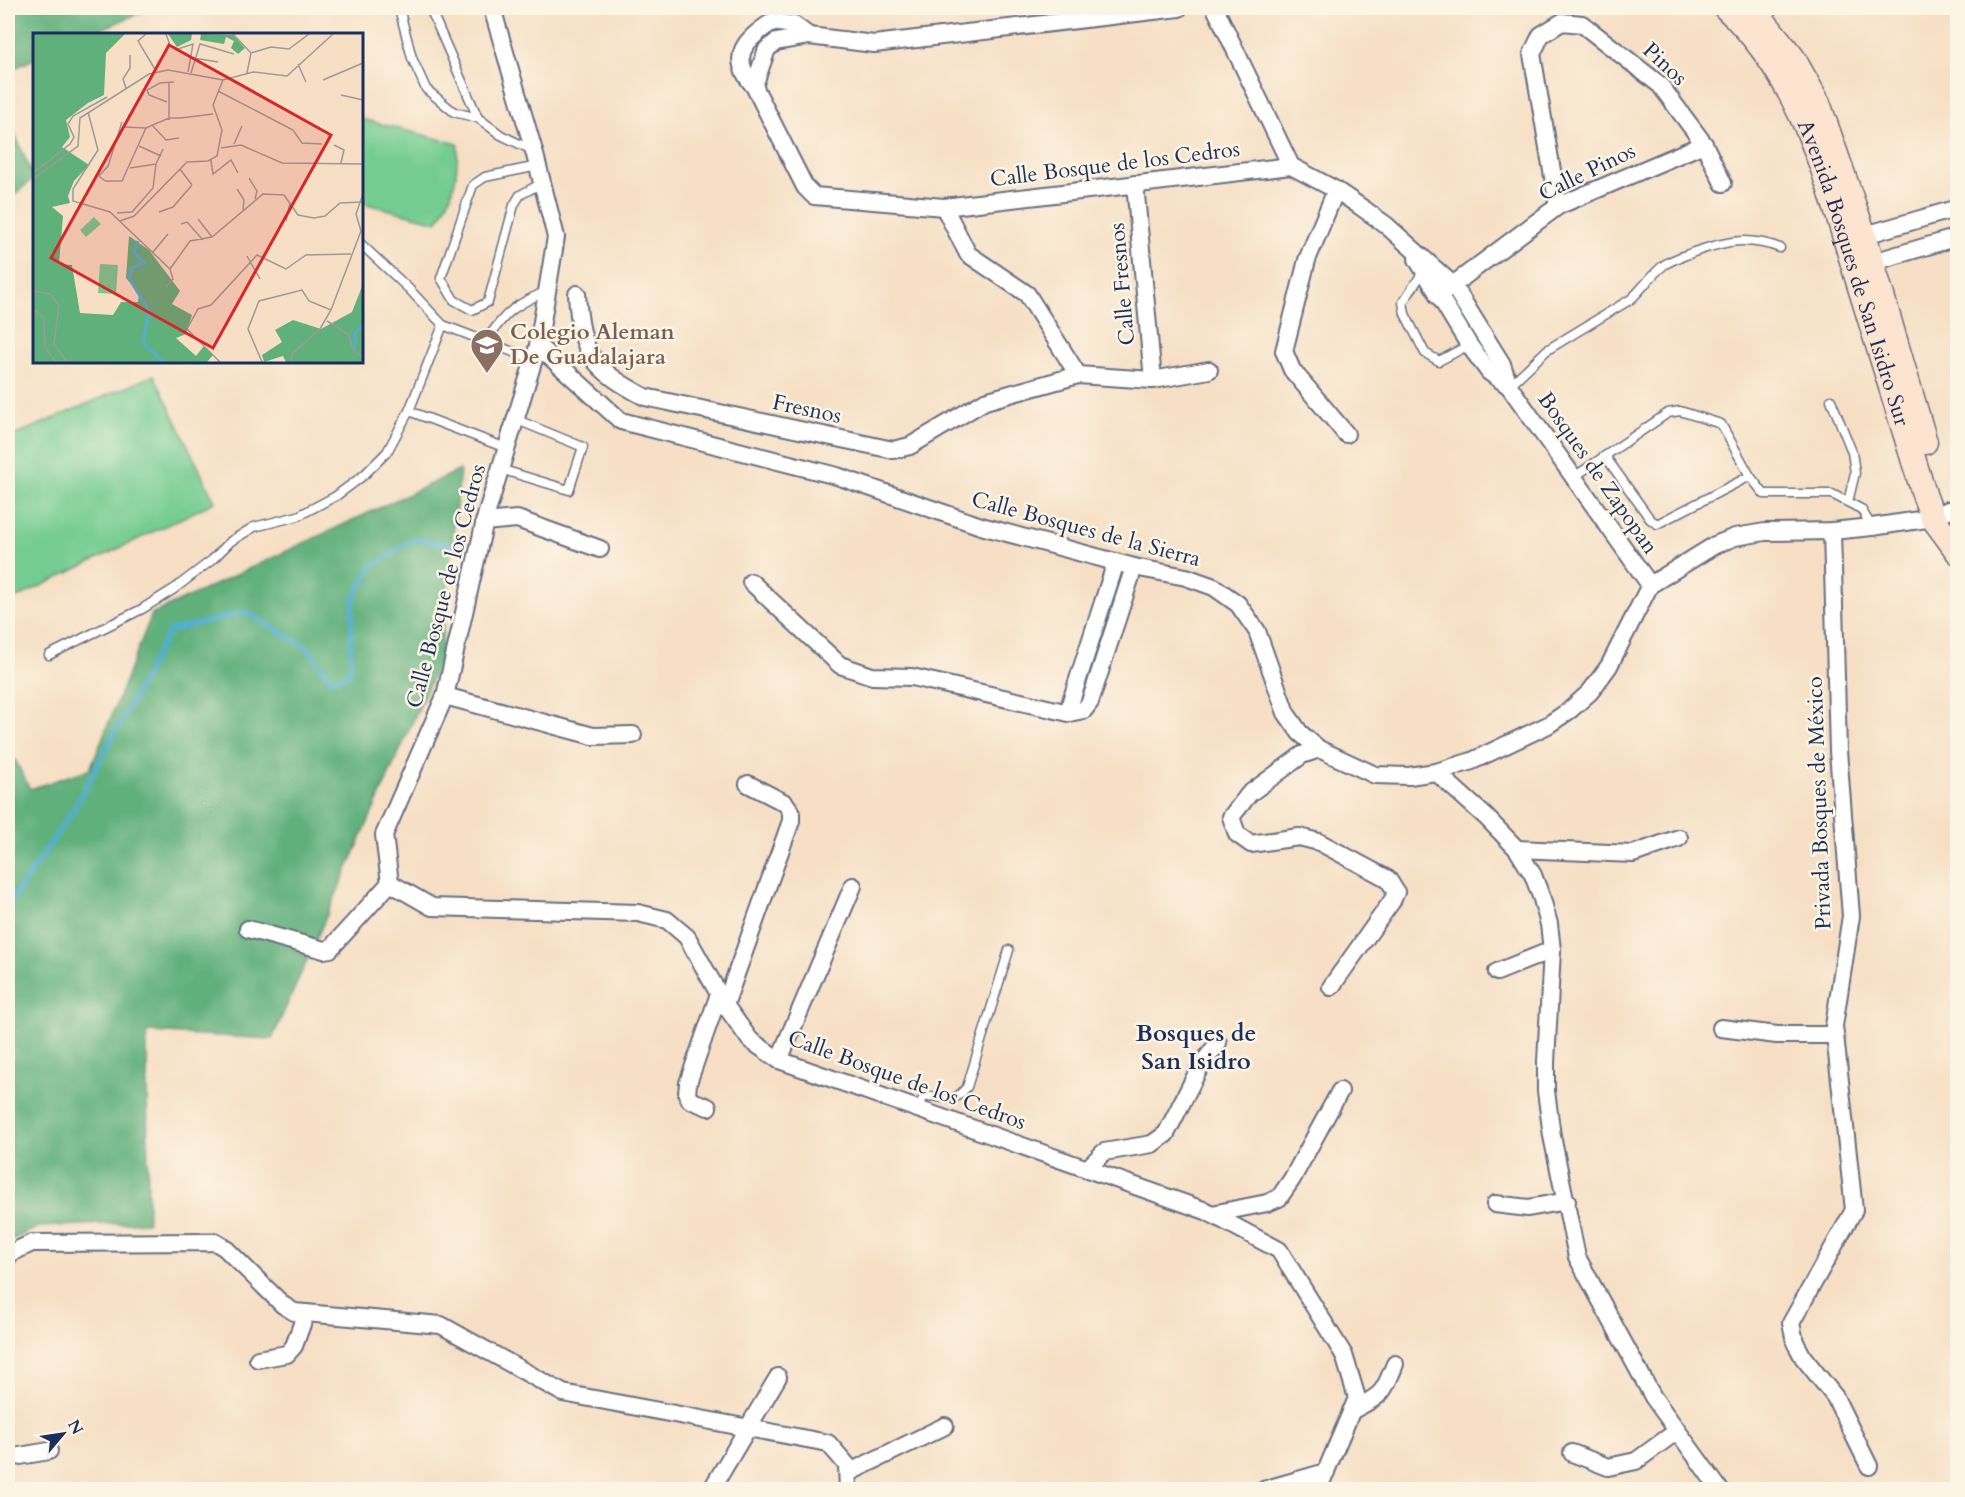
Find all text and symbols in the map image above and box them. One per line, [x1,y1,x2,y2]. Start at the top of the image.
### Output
inset map [33,33,363,363]
street label: Pinos [1636,36,1694,92]
street label: Avenida Bosques de San Isidro Sur [1790,115,1917,431]
street label: Calle Bosque de los Cedros [988,134,1242,194]
street label: Calle Pinos [1534,136,1640,208]
street label: Calle Fresnos [1102,221,1142,347]
place label: Colegio Aleman De Guadalajara [510,317,675,372]
school or university icon: Colegio Aleman De Guadalajara [469,327,505,374]
street label: Bosques de Zapopan [1531,386,1665,560]
street label: Fresnos [770,387,844,431]
street label: Calle Bosque de los Cedros [399,461,493,711]
street label: Calle Bosques de la Sierra [968,484,1204,574]
street label: Privada Bosques de México [1800,676,1838,930]
district label: Bosques de San Isidro [1136,1017,1256,1078]
street label: Calle Bosque de los Cedros [784,1023,1030,1137]
north arrow [33,1404,93,1464]
text: N [62,1416,88,1439]

